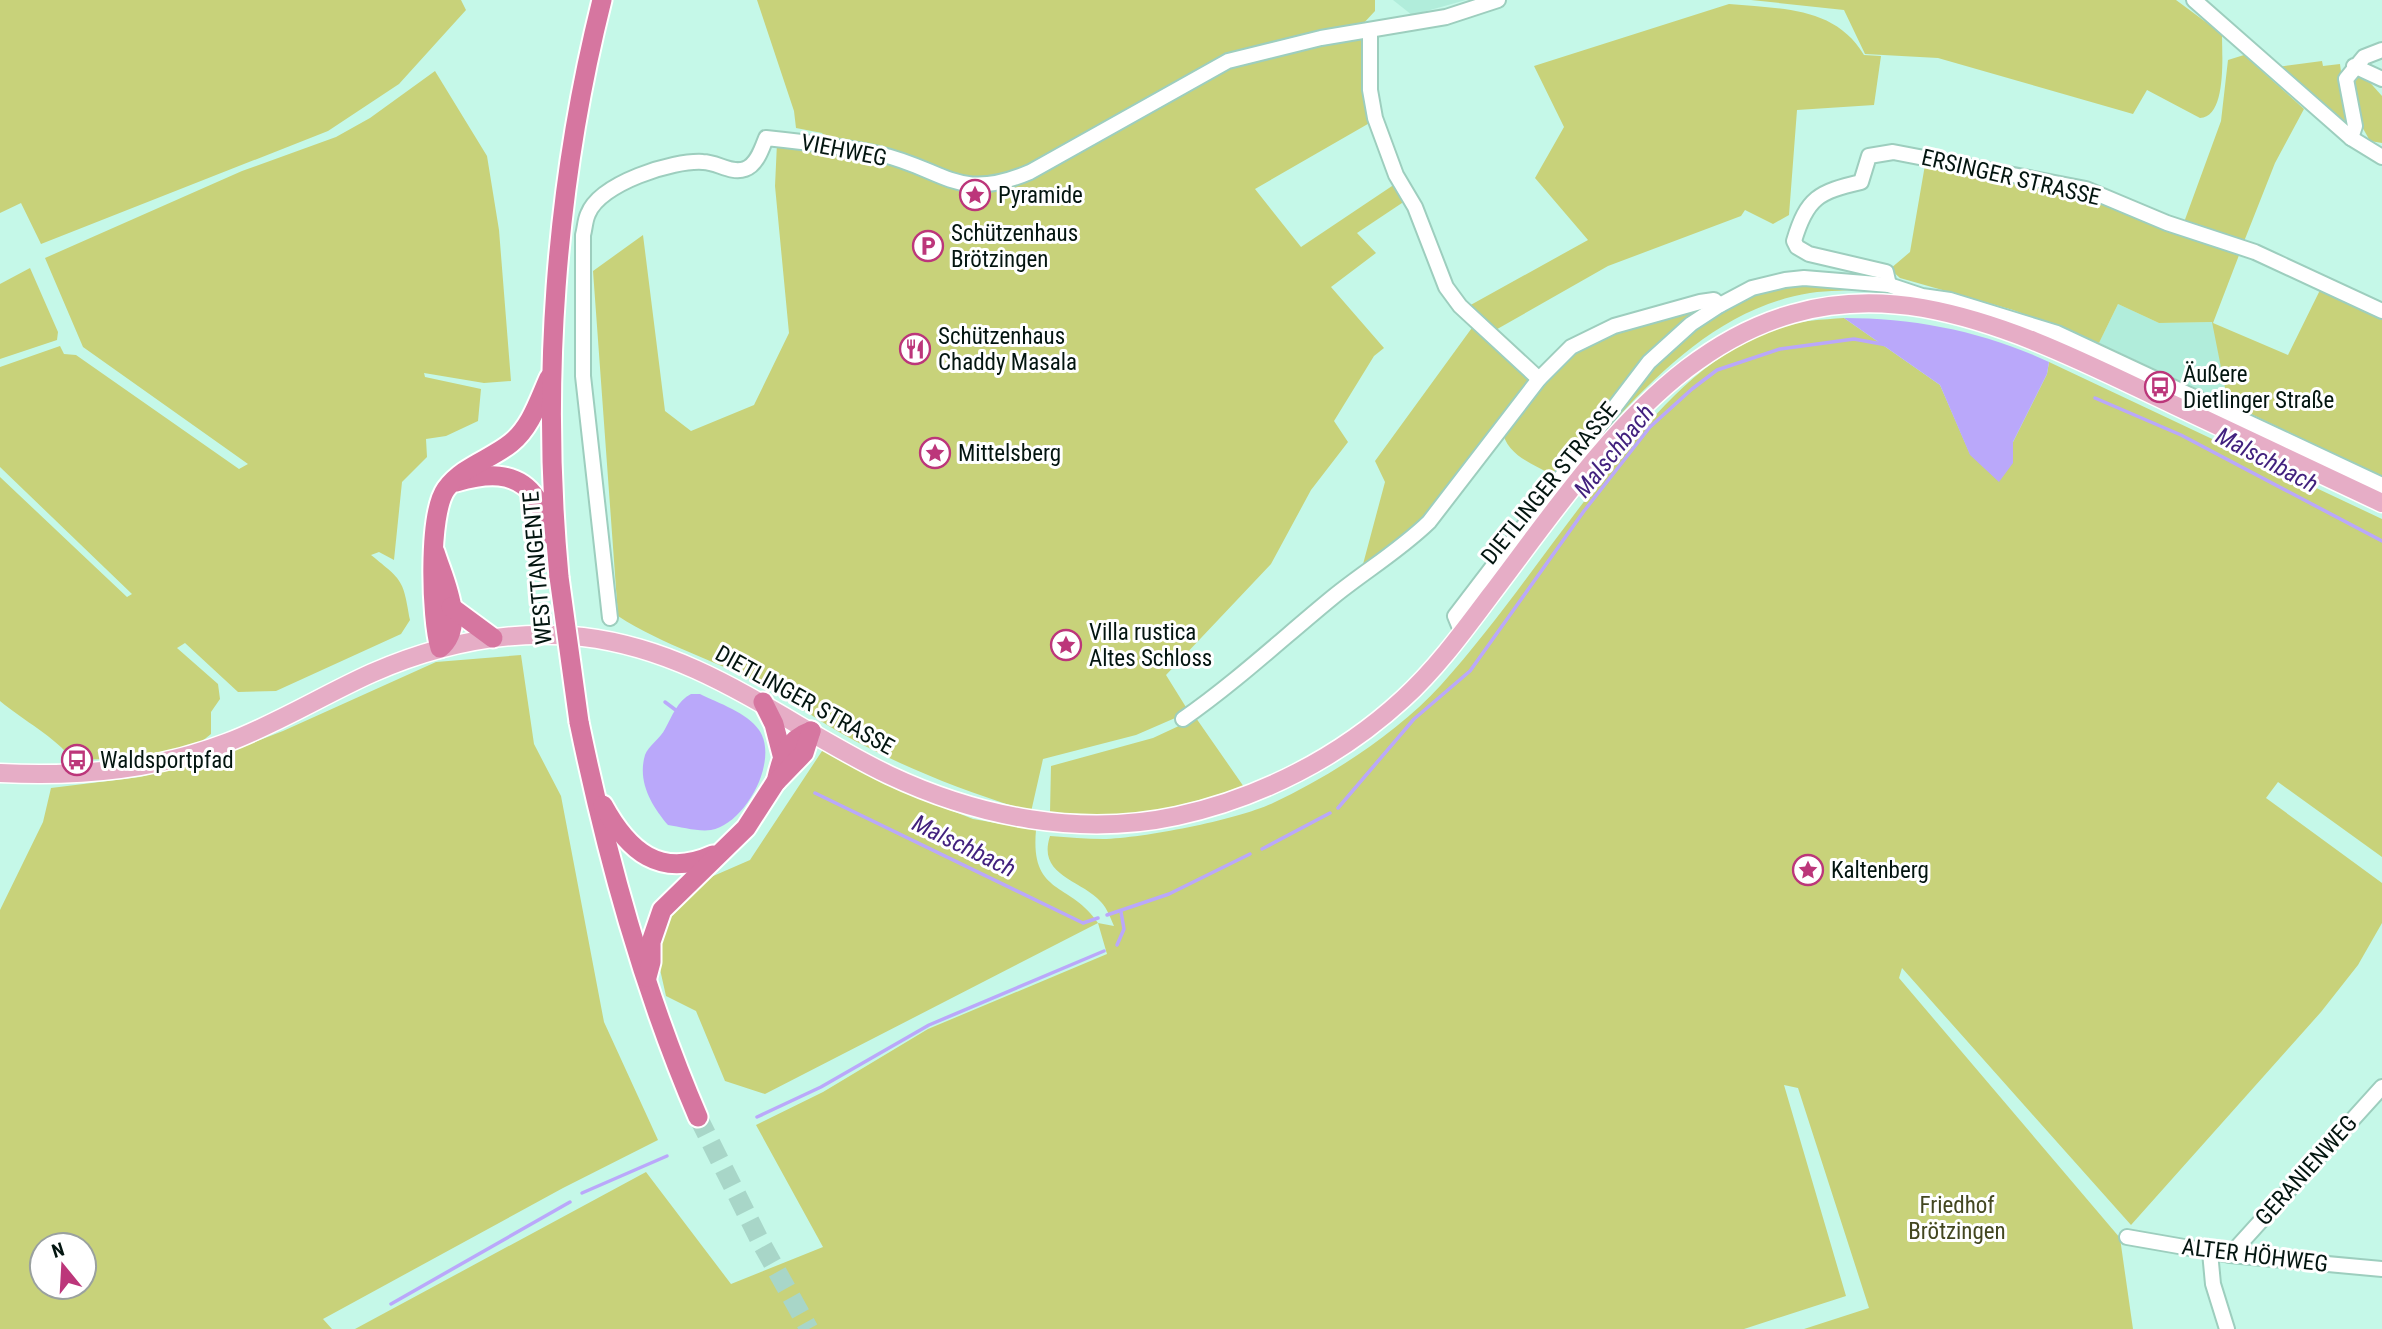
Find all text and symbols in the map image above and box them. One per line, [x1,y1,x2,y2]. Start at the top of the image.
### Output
street label: VIEHWEG [799,129,889,172]
street label: ERSINGER STRASSE [1919,144,2103,211]
place icon: Pyramide [958,178,992,212]
place label: Pyramide [998,182,1083,209]
place label: Schützenhaus Brötzingen [951,220,1078,273]
parking icon: Schützenhaus Brötzingen [911,229,945,263]
place label: Schützenhaus Chaddy Masala [938,323,1077,376]
restaurant icon: Schützenhaus Chaddy Masala [898,332,932,366]
place label: Äußere Dietlinger Straße [2183,361,2334,414]
bus stop icon: Äußere Dietlinger Straße [2143,370,2177,404]
street label: DIETLINGER STRASSE [1476,397,1623,570]
water label: Malschbach [1568,399,1660,503]
water label: Malschbach [2211,422,2323,498]
place icon: Mittelsberg [918,436,952,470]
place label: Mittelsberg [958,440,1061,467]
street label: WESTTANGENTE [517,490,558,646]
place label: Villa rustica Altes Schloss [1089,619,1212,672]
place icon: Villa rustica Altes Schloss [1049,628,1083,662]
street label: DIETLINGER STRASSE [710,640,899,761]
bus stop icon: Waldsportpfad [60,743,94,777]
place label: Waldsportpfad [100,747,234,774]
water label: Malschbach [908,809,1020,883]
place icon: Kaltenberg [1791,853,1825,887]
place label: Kaltenberg [1831,857,1929,884]
street label: GERANIENWEG [2250,1110,2363,1231]
park label: Friedhof Brötzingen [1908,1192,2006,1245]
north arrow [28,1231,98,1301]
street label: ALTER HÖHWEG [2180,1232,2330,1278]
text: N [49,1238,67,1263]

